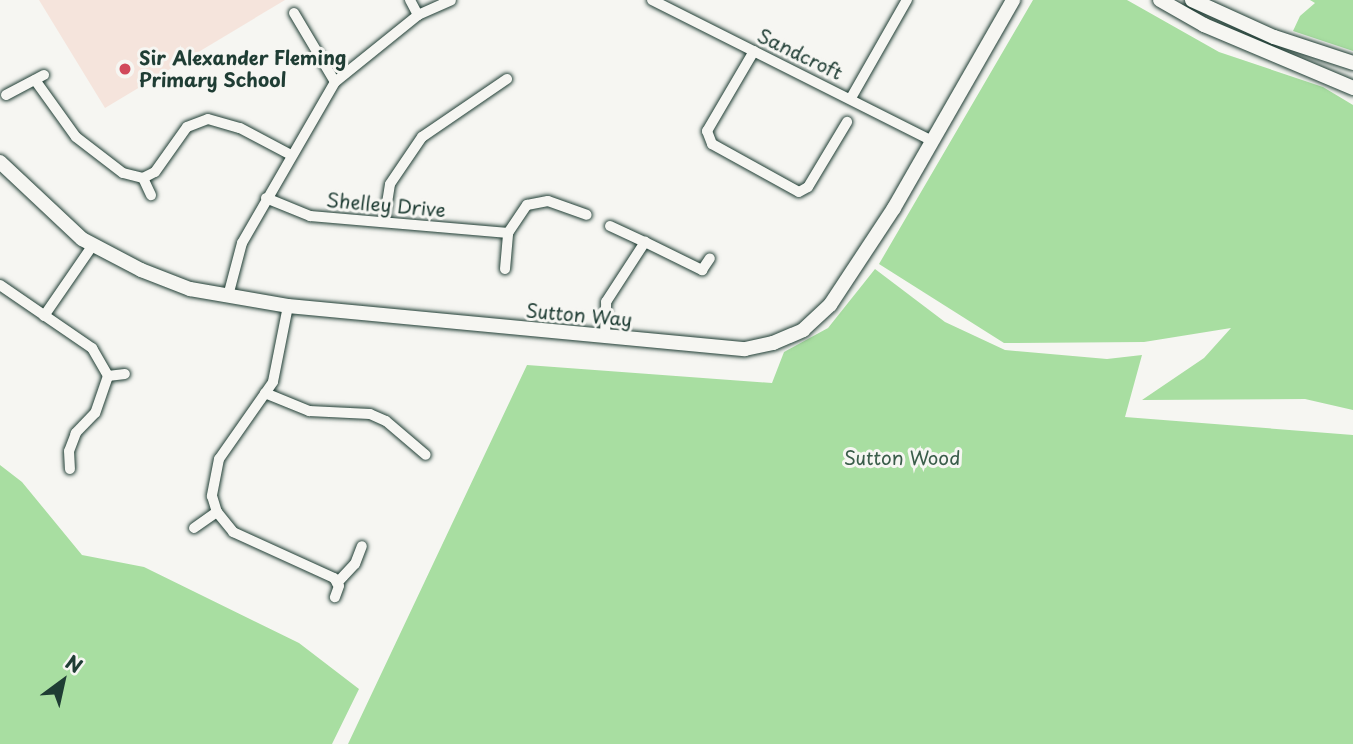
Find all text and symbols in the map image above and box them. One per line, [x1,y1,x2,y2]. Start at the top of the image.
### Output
street label: Sandcroft [754,24,846,84]
place label: Sir Alexander Fleming Primary School [139,47,349,91]
marker: Sir Alexander Fleming Primary School [117,61,133,77]
street label: Shelley Drive [325,188,447,222]
street label: Sutton Way [525,299,633,331]
park label: Sutton Wood [844,447,960,469]
north arrow [28,646,98,716]
text: N [60,648,88,679]

